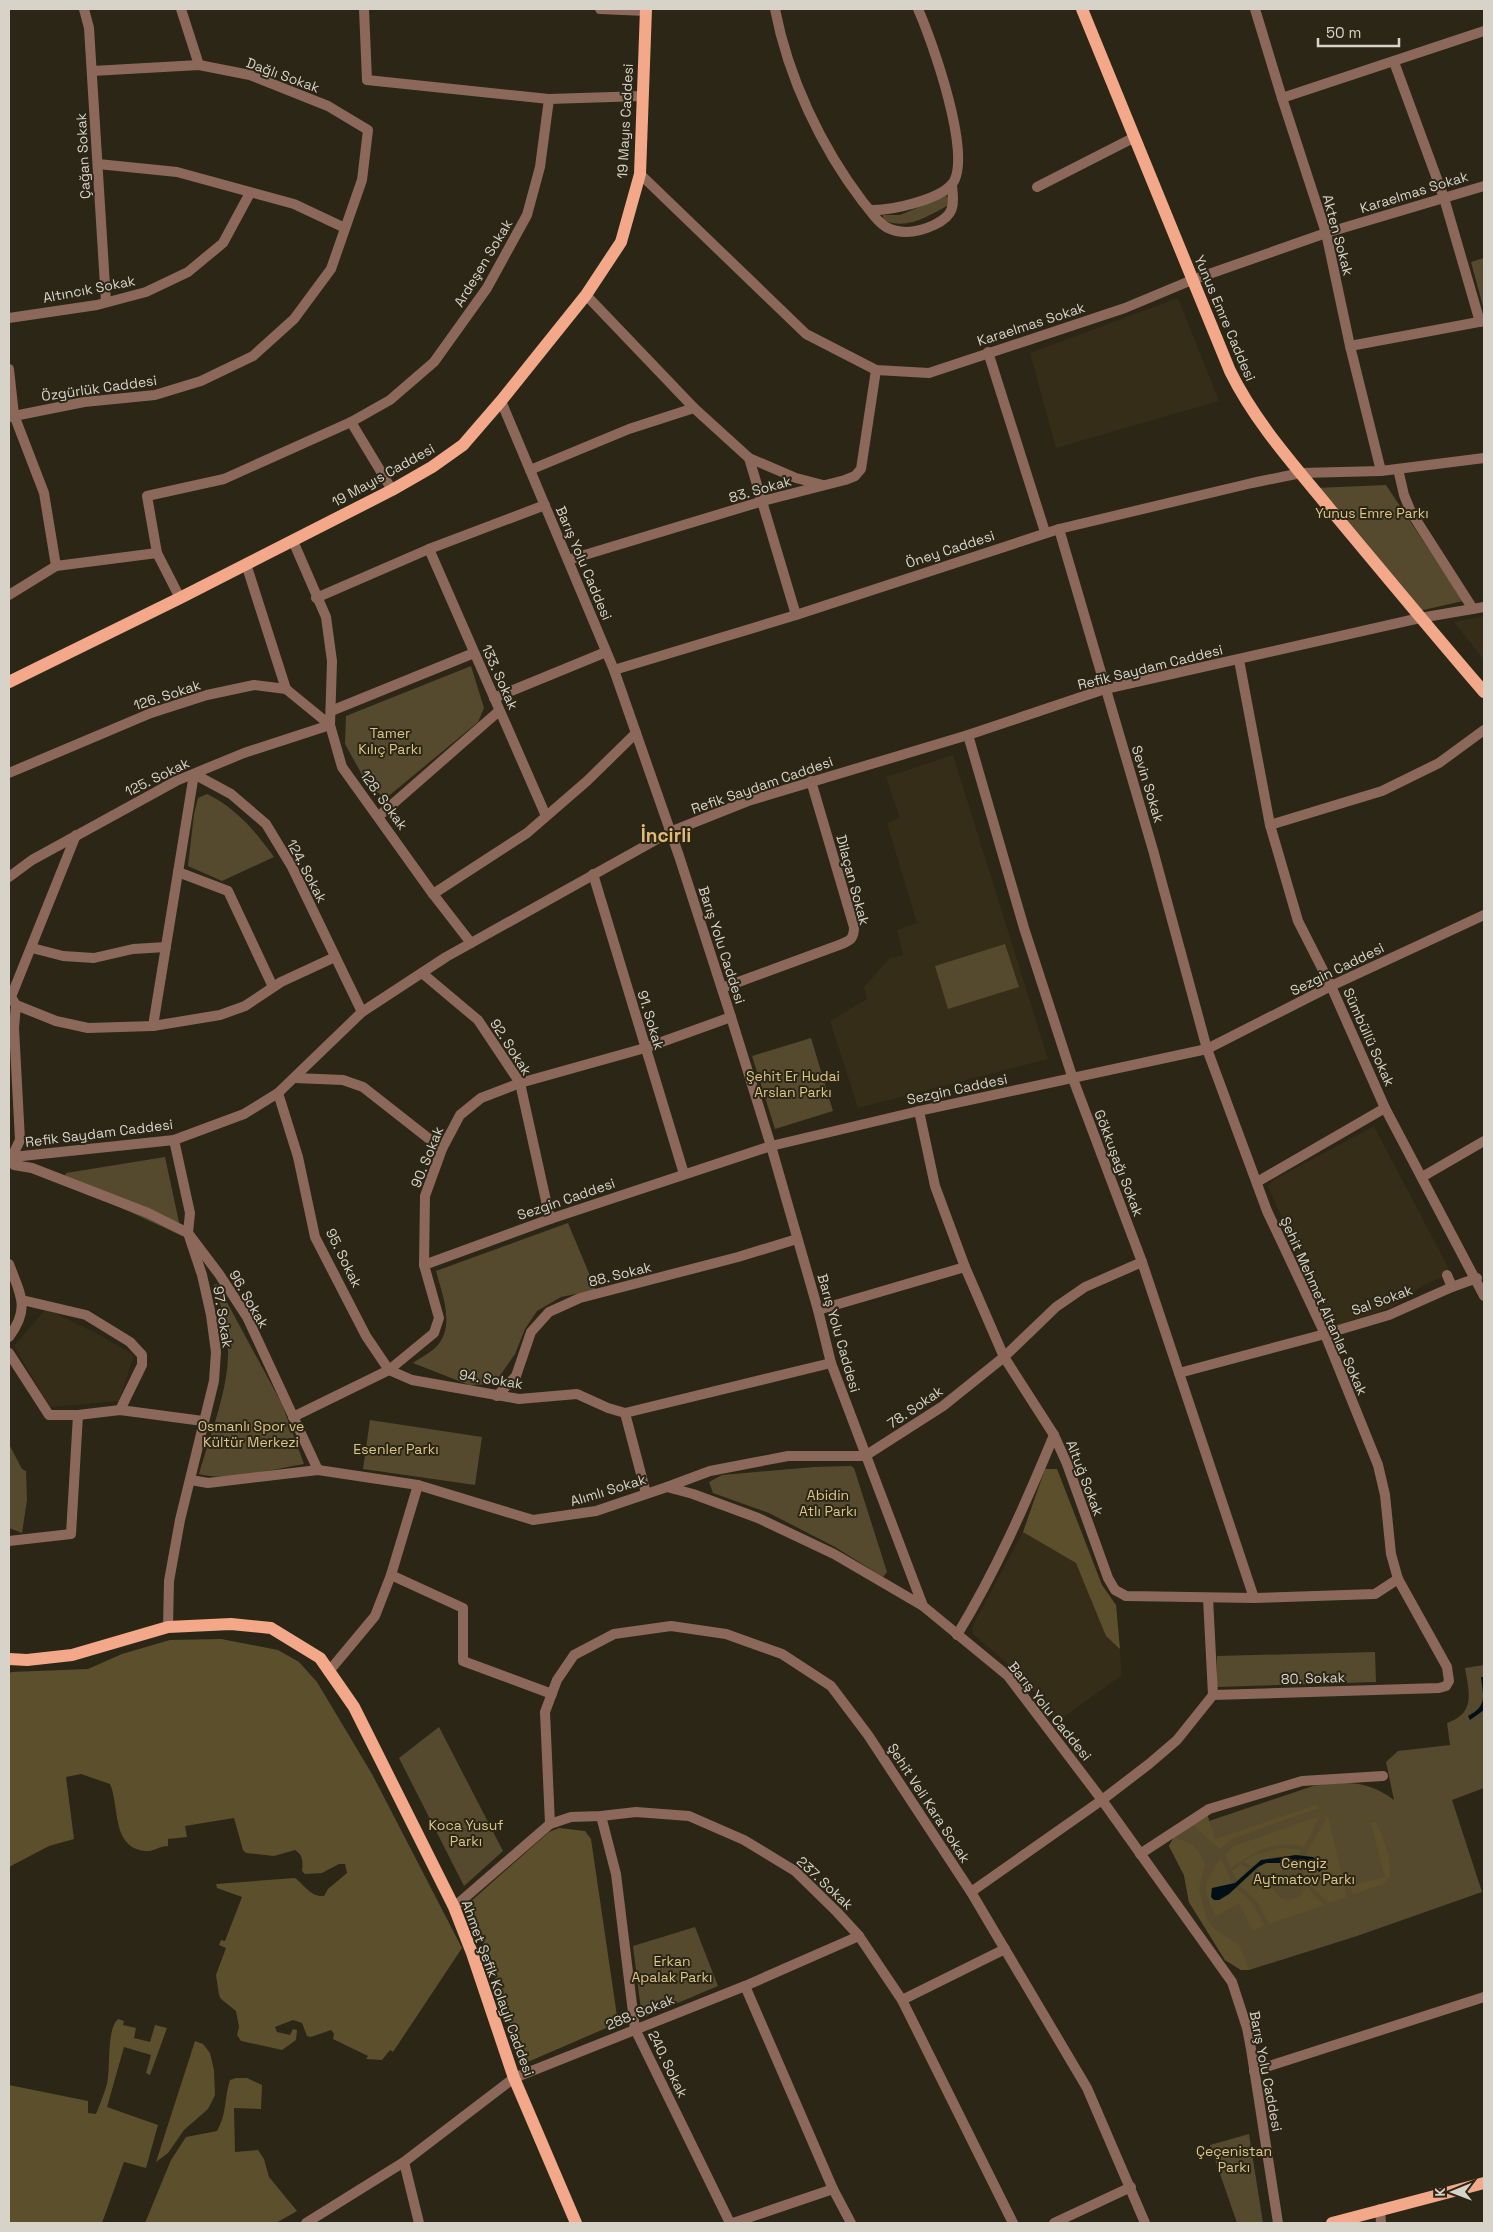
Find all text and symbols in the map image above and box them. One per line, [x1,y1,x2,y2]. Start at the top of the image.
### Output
scale bar [1318,15,1399,47]
text: 50 m [1326,23,1361,42]
street label: Dağlı Sokak [244,53,323,97]
street label: 19 Mayıs Caddesi [613,63,637,179]
street label: Çağan Sokak [72,112,94,200]
street label: Karaelmas Sokak [1358,167,1471,217]
street label: Akten Sokak [1319,192,1358,278]
street label: Ardeşen Sokak [450,215,516,310]
street label: Yunus Emre Caddesi [1190,252,1260,384]
street label: Altıncık Sokak [41,271,137,307]
street label: Karaelmas Sokak [975,298,1088,350]
street label: Özgürlük Caddesi [40,371,158,405]
street label: 19 Mayıs Caddesi [328,439,438,511]
street label: 83. Sokak [727,471,794,506]
street label: Barış Yolu Caddesi [552,503,616,623]
park label: Yunus Emre Parkı [1315,504,1429,522]
street label: Öney Caddesi [903,526,997,572]
street label: Refik Saydam Caddesi [1076,640,1224,694]
street label: 133. Sokak [478,642,523,713]
street label: 126. Sokak [131,676,203,714]
park label: Tamer Kılıç Parkı [358,724,422,758]
street label: Sevin Sokak [1128,743,1168,825]
street label: Refik Saydam Caddesi [689,752,835,818]
street label: 125. Sokak [122,753,193,800]
street label: 128. Sokak [356,766,412,834]
district label: İncirli [641,823,691,848]
street label: Dilaçan Sokak [832,833,874,928]
street label: 124. Sokak [283,836,331,906]
street label: Barış Yolu Caddesi [695,884,749,1006]
street label: Sezgin Caddesi [1287,939,1387,999]
street label: Sümbüllü Sokak [1339,985,1399,1089]
street label: 91. Sokak [633,988,669,1052]
street label: 92. Sokak [486,1015,536,1079]
park label: Şehit Er Hudai Arslan Parkı [746,1067,840,1101]
street label: Sezgin Caddesi [905,1070,1009,1108]
street label: Gökkuşağı Sokak [1090,1107,1148,1219]
street label: Refik Saydam Caddesi [24,1115,174,1151]
street label: 90. Sokak [407,1123,448,1190]
street label: Sezgin Caddesi [515,1174,617,1224]
street label: Şehit Mehmet Altanlar Sokak [1276,1214,1372,1399]
street label: 95. Sokak [322,1225,366,1291]
street label: 88. Sokak [587,1257,654,1291]
street label: 96. Sokak [225,1267,273,1332]
street label: Barış Yolu Caddesi [813,1272,865,1394]
street label: Sal Sokak [1349,1280,1416,1319]
street label: 97. Sokak [209,1285,237,1350]
street label: 94. Sokak [458,1365,525,1393]
street label: 78. Sokak [884,1382,947,1432]
park label: Osmanlı Spor ve Kültür Merkezi [198,1417,304,1451]
street label: Altuğ Sokak [1062,1437,1108,1519]
park label: Esenler Parkı [353,1440,439,1458]
street label: Alımlı Sokak [568,1470,649,1510]
park label: Abidin Atlı Parkı [799,1486,857,1520]
street label: Barış Yolu Caddesi [1004,1658,1096,1764]
street label: 80. Sokak [1281,1668,1346,1688]
street label: Şehit Veli Kara Sokak [884,1740,975,1867]
park label: Koca Yusuf Parkı [429,1816,503,1850]
street label: 237. Sokak [793,1852,857,1914]
park label: Cengiz Aytmatov Parkı [1253,1854,1355,1888]
street label: Ahmet Şefik Kolaylı Caddesi [458,1898,538,2078]
park label: Erkan Apalak Parkı [631,1952,713,1986]
street label: 288. Sokak [603,1990,678,2034]
street label: Barış Yolu Caddesi [1245,2009,1287,2133]
street label: 240. Sokak [644,2028,692,2101]
park label: Çeçenistan Parkı [1196,2142,1272,2176]
north arrow [1428,2167,1478,2217]
text: K [1431,2187,1449,2197]

